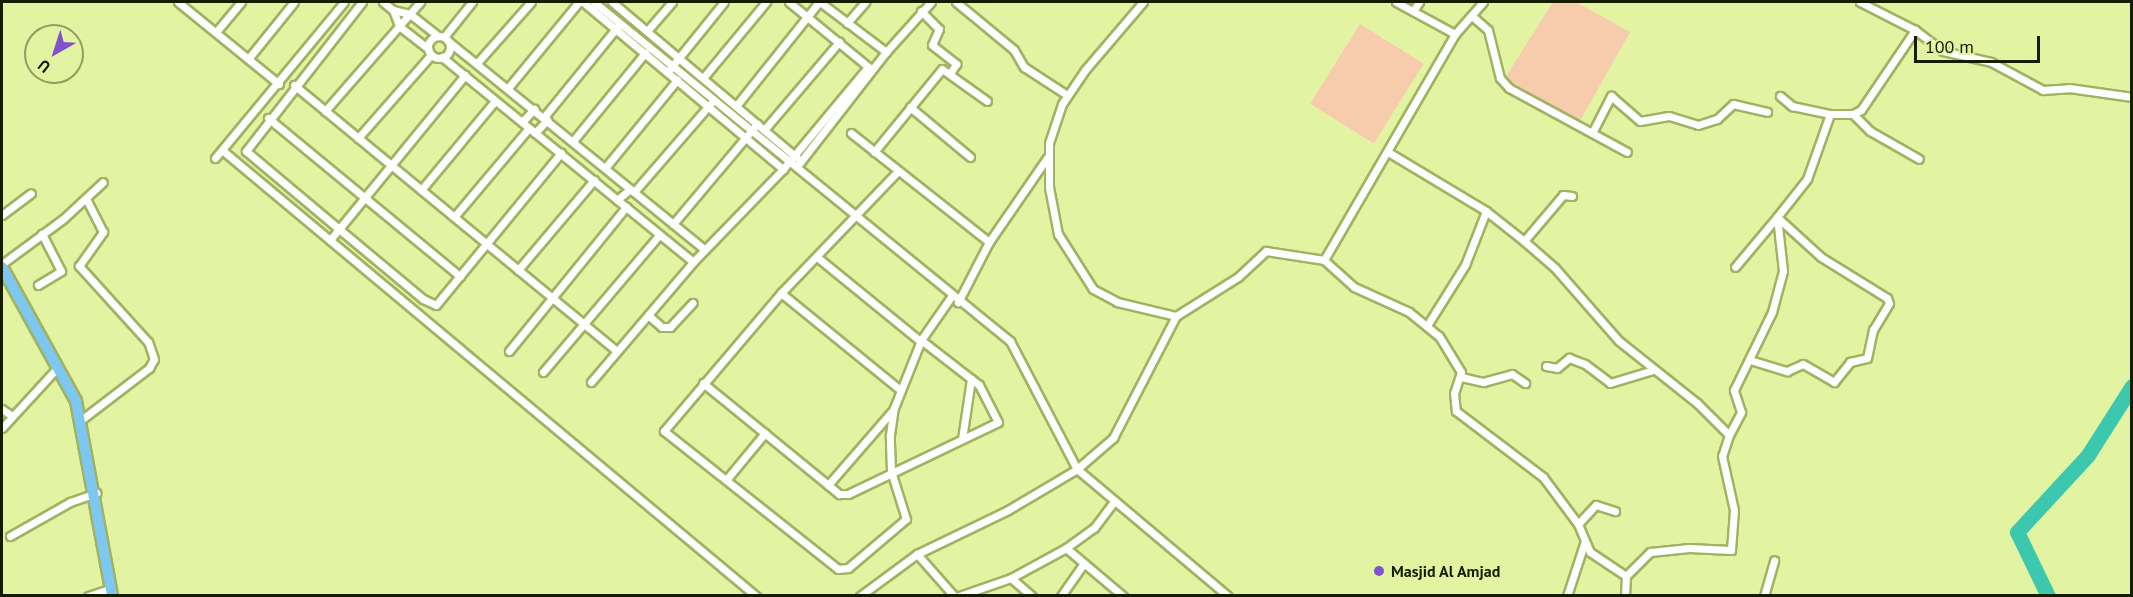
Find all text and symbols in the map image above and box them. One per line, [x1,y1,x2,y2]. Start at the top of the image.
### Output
north arrow [24,24,84,84]
scale bar [1917,24,2043,62]
text: 100 m [1925,35,1974,58]
text: U [34,56,54,77]
place label: Masjid Al Amjad [1391,561,1502,581]
marker: Masjid Al Amjad [1372,564,1386,578]

